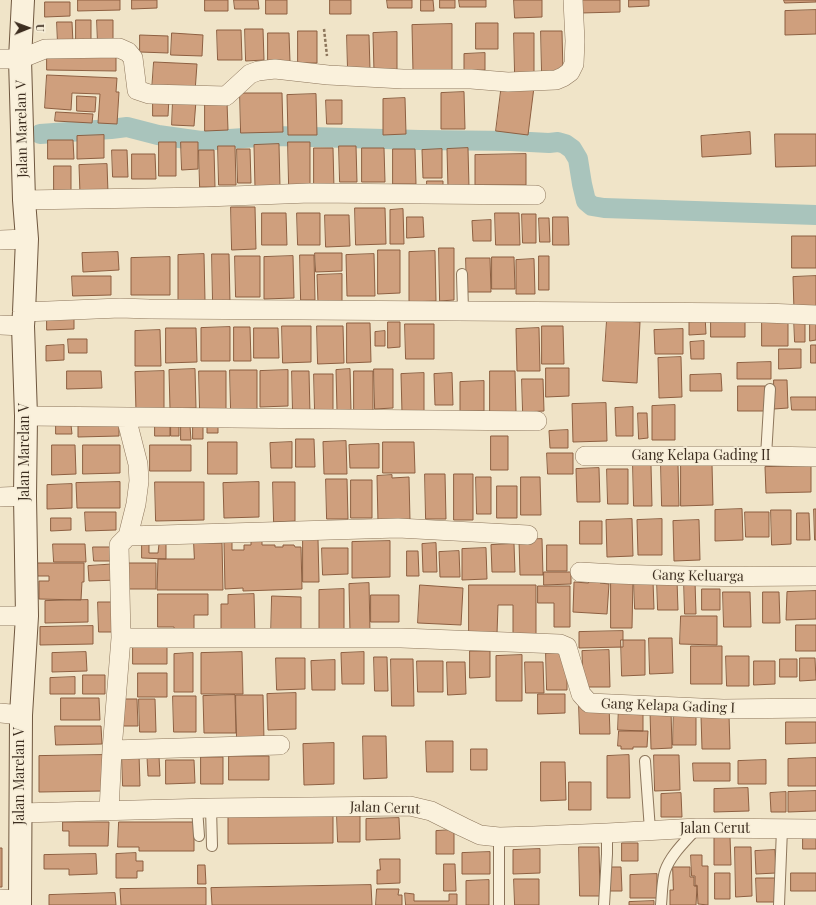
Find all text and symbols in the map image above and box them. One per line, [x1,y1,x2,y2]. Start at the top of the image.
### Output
north arrow [8,8,48,48]
text: U [33,24,48,32]
street label: Jalan Marelan V [13,80,31,178]
street label: Jalan Marelan V [17,403,33,501]
street label: Gang Kelapa Gading II [631,448,771,464]
street label: Gang Keluarga [652,567,744,585]
street label: Gang Kelapa Gading I [601,695,735,717]
street label: Jalan Marelan V [12,727,28,825]
street label: Jalan Cerut [350,798,420,818]
street label: Jalan Cerut [680,821,750,837]

